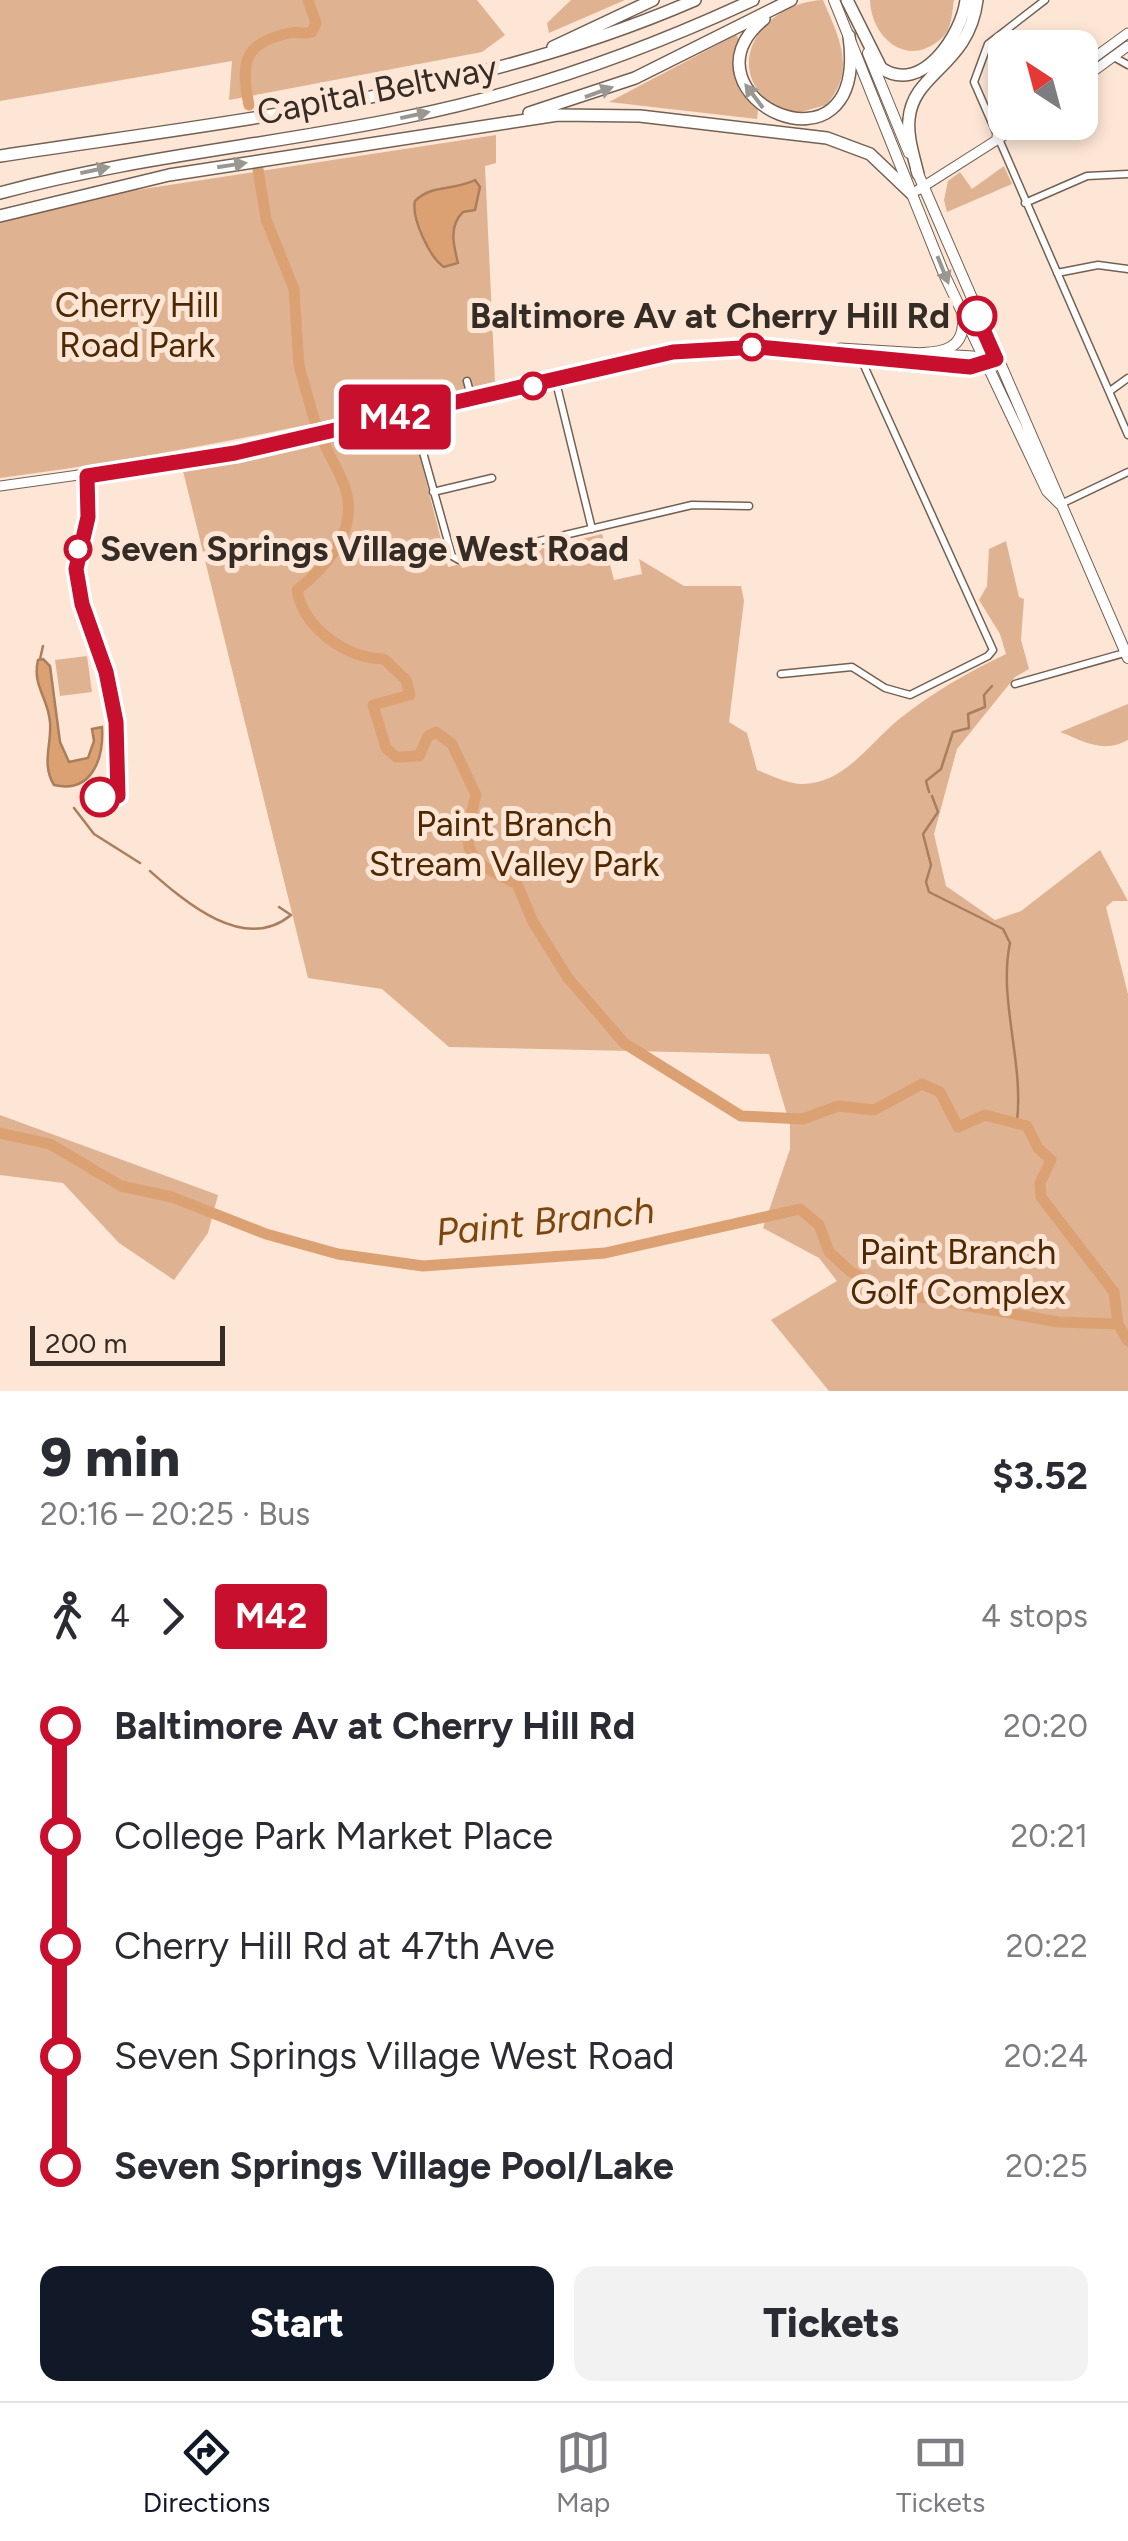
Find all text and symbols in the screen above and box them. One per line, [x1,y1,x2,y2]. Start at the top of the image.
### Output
north arrow [988,30,1098,140]
map controls [988,30,1098,140]
street label: Capital Beltway [253,46,501,134]
one-way arrow [745,83,765,109]
one-way arrow [584,84,614,99]
one-way arrow [400,107,431,122]
one-way arrow [216,157,248,173]
one-way arrow [80,162,111,178]
one-way arrow [935,255,951,285]
park label: Cherry Hill Road Park [55,284,219,366]
place label: Baltimore Av at Cherry Hill Rd [470,295,950,337]
marker: Baltimore Av at Cherry Hill Rd [958,297,996,335]
unlabelled marker [739,334,765,360]
unlabelled marker [520,373,546,399]
line badge: M42 [338,384,452,450]
text: M42 [359,396,431,438]
place label: Seven Springs Village West Road [100,528,629,570]
marker: Seven Springs Village West Road [65,536,91,562]
unlabelled marker [81,778,119,816]
park label: Paint Branch Stream Valley Park [369,803,659,885]
water label: Paint Branch [433,1187,657,1255]
park label: Paint Branch Golf Complex [850,1231,1066,1313]
scale bar [30,1321,225,1366]
text: 200 m [45,1326,127,1360]
text: 9 min [40,1424,180,1490]
text: $3.52 [992,1453,1088,1499]
text: 20:16 – 20:25 · Bus [40,1495,310,1533]
icon: walk [40,1589,95,1644]
icon: forward [145,1589,200,1644]
text: M42 [235,1595,307,1637]
text: 4 [110,1597,130,1635]
text: 4 stops [981,1597,1088,1635]
text: Baltimore Av at Cherry Hill Rd [114,1703,635,1749]
text: 20:20 [1003,1707,1088,1745]
text: College Park Market Place [114,1813,553,1859]
text: 20:21 [1010,1817,1088,1855]
text: Cherry Hill Rd at 47th Ave [114,1923,555,1969]
text: 20:22 [1006,1927,1088,1965]
text: Seven Springs Village West Road [114,2033,675,2079]
text: 20:24 [1004,2037,1088,2075]
text: Seven Springs Village Pool/Lake [114,2143,674,2189]
text: 20:25 [1005,2147,1088,2185]
button: Start [40,2266,554,2381]
button: Tickets [574,2266,1088,2381]
tab: Directions [143,2425,270,2519]
tab: Map [556,2425,611,2519]
tab: Tickets [896,2425,985,2519]

